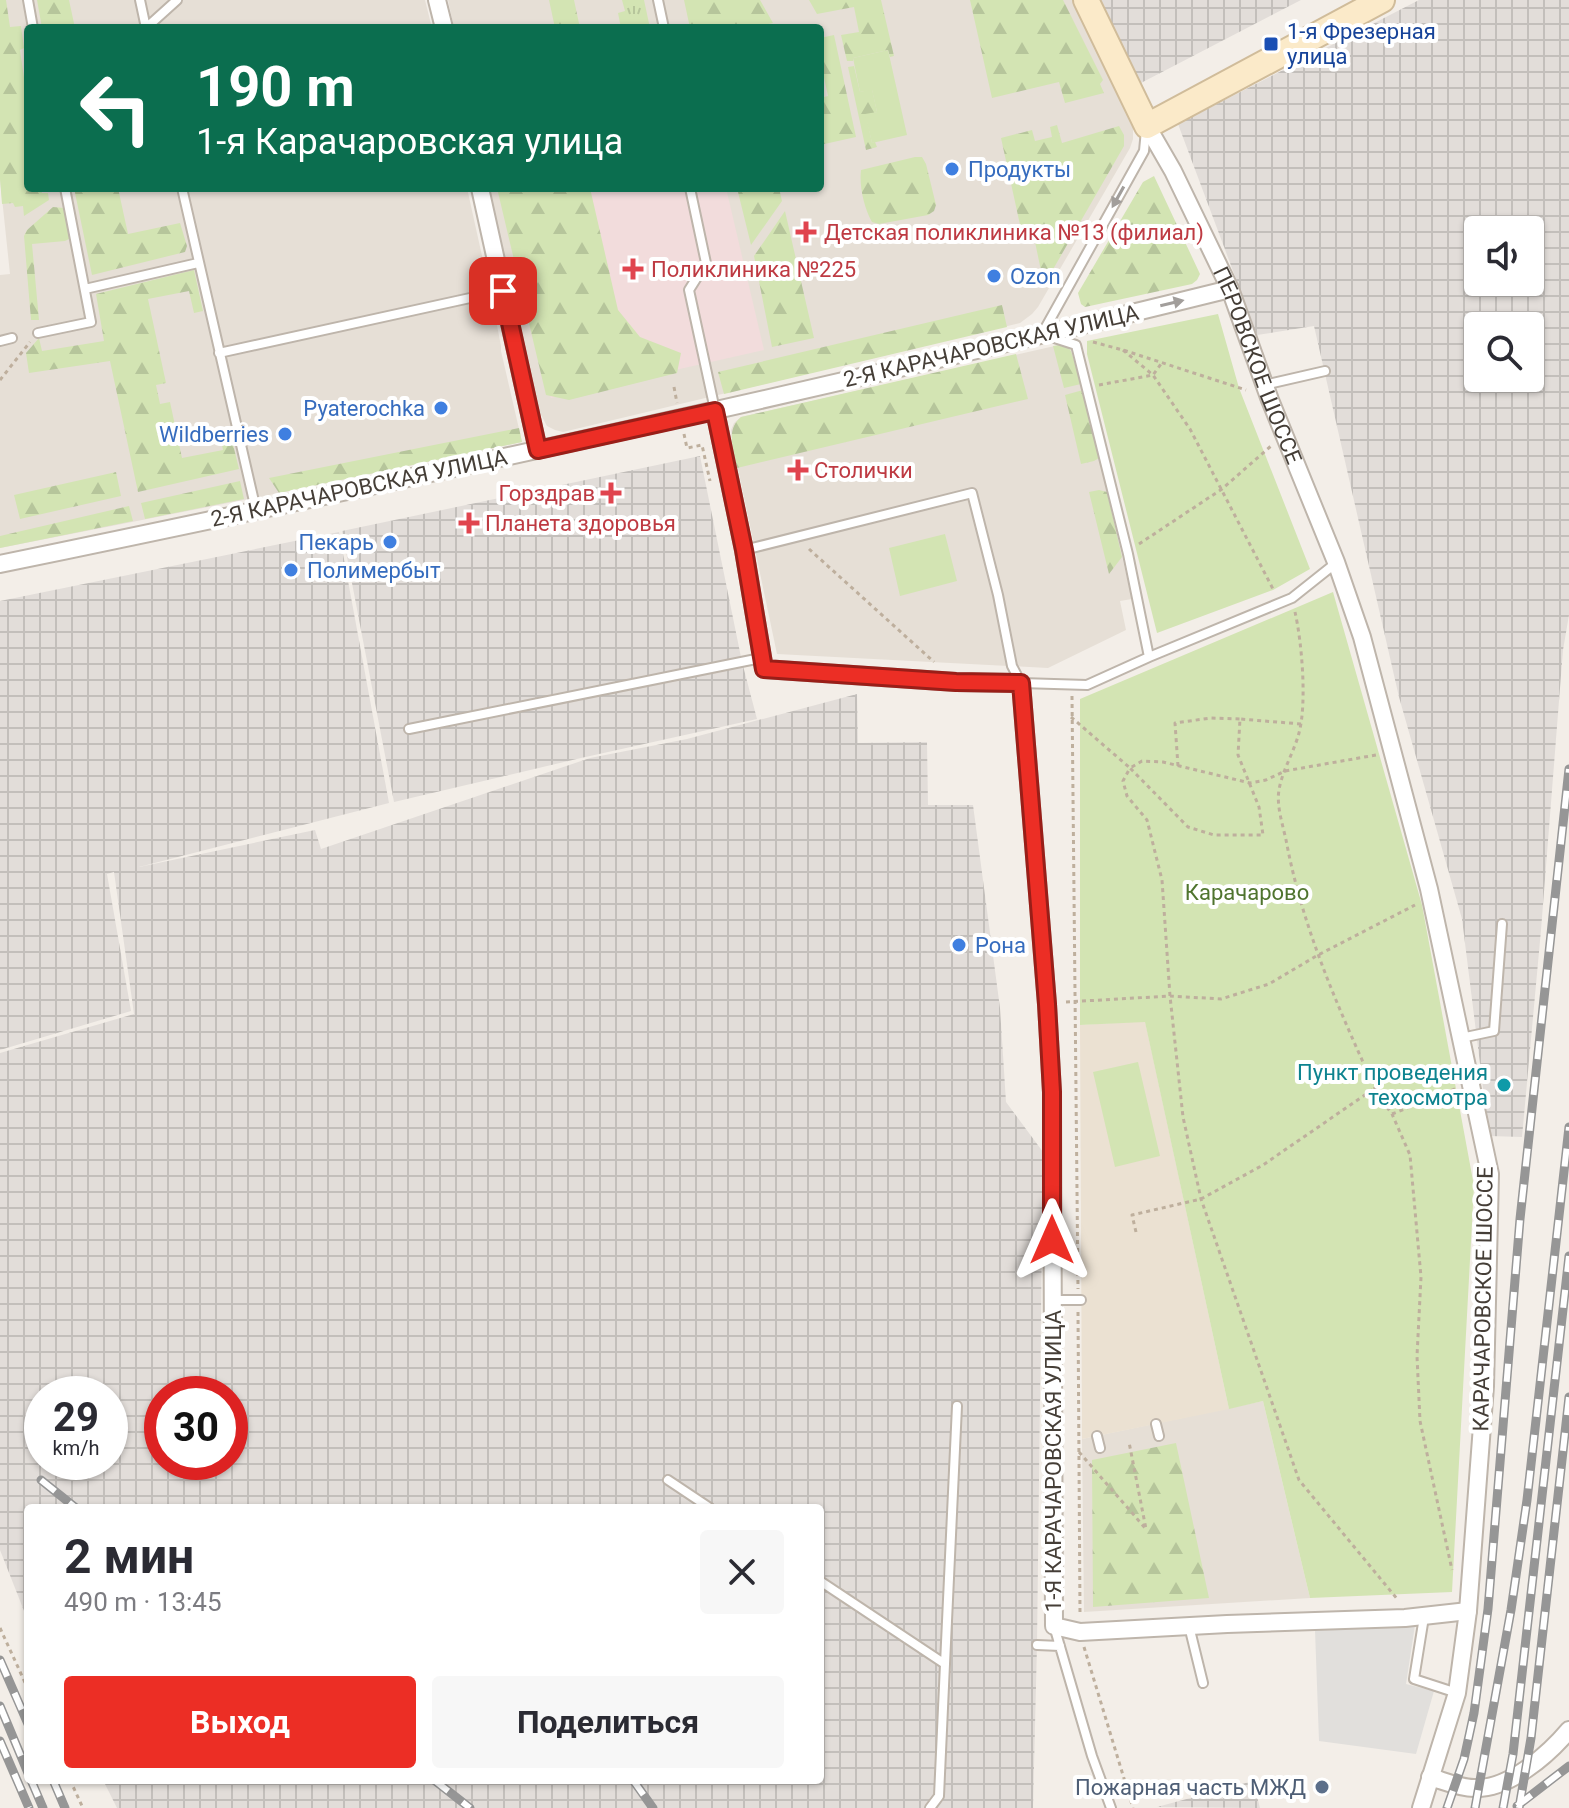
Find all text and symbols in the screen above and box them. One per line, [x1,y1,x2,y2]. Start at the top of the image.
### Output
place label: 1-я Фрезерная улица [1287,19,1436,69]
marker: 1-я Фрезерная улица [1262,35,1280,53]
text: 190 m [196,54,355,120]
icon: left [64,56,168,160]
text: 1-я Карачаровская улица [196,121,623,163]
place label: Продукты [968,157,1071,182]
marker: Продукты [943,160,961,178]
one-way arrow [1112,186,1126,208]
map controls [1464,216,1544,392]
button: sound [1464,216,1544,296]
place label: Детская поликлиника №13 (филиал) [824,220,1204,246]
marker: Детская поликлиника №13 (филиал) [795,221,817,243]
pin [469,257,537,325]
place label: Поликлиника №225 [651,257,856,282]
marker: Поликлиника №225 [622,258,644,280]
street label: ПЕРОВСКОЕ ШОССЕ [1208,262,1307,467]
place label: Ozon [1010,264,1061,289]
marker: Ozon [985,267,1003,285]
icon: arrive [481,269,525,313]
one-way arrow [1160,296,1185,309]
street label: 2-Я КАРАЧАРОВСКАЯ УЛИЦА [841,300,1142,392]
button: search [1464,312,1544,392]
place label: Pyaterochka [303,396,425,421]
marker: Pyaterochka [432,399,450,417]
place label: Wildberries [159,422,269,447]
marker: Wildberries [276,425,294,443]
street label: 2-Я КАРАЧАРОВСКАЯ УЛИЦА [209,444,510,532]
place label: Столички [814,458,913,483]
marker: Столички [789,461,807,479]
place label: Горздрав [499,481,595,506]
marker: Горздрав [602,484,620,502]
place label: Планета здоровья [485,511,676,536]
marker: Планета здоровья [460,514,478,532]
place label: Пекарь [298,530,374,555]
marker: Пекарь [381,533,399,551]
place label: Полимербыт [307,558,441,583]
marker: Полимербыт [282,561,300,579]
park label: Карачарово [1185,880,1309,905]
place label: Рона [975,933,1026,958]
marker: Рона [950,936,968,954]
place label: Пункт проведения техосмотра [1297,1060,1488,1110]
marker: Пункт проведения техосмотра [1495,1076,1513,1094]
street label: КАРАЧАРОВСКОЕ ШОССЕ [1468,1166,1498,1432]
position arrow [1010,1198,1094,1282]
street label: 1-Я КАРАЧАРОВСКАЯ УЛИЦА [1041,1309,1066,1612]
speed limit sign: 30 [144,1376,248,1480]
text: 29 [53,1394,99,1441]
text: km/h [53,1436,99,1460]
text: 2 мин [64,1528,194,1585]
button: close [700,1530,784,1614]
text: 490 m · 13:45 [64,1587,222,1617]
button: Выход [64,1676,416,1768]
button: Поделиться [432,1676,784,1768]
place label: Пожарная часть МЖД [1075,1775,1306,1800]
marker: Пожарная часть МЖД [1313,1778,1331,1796]

